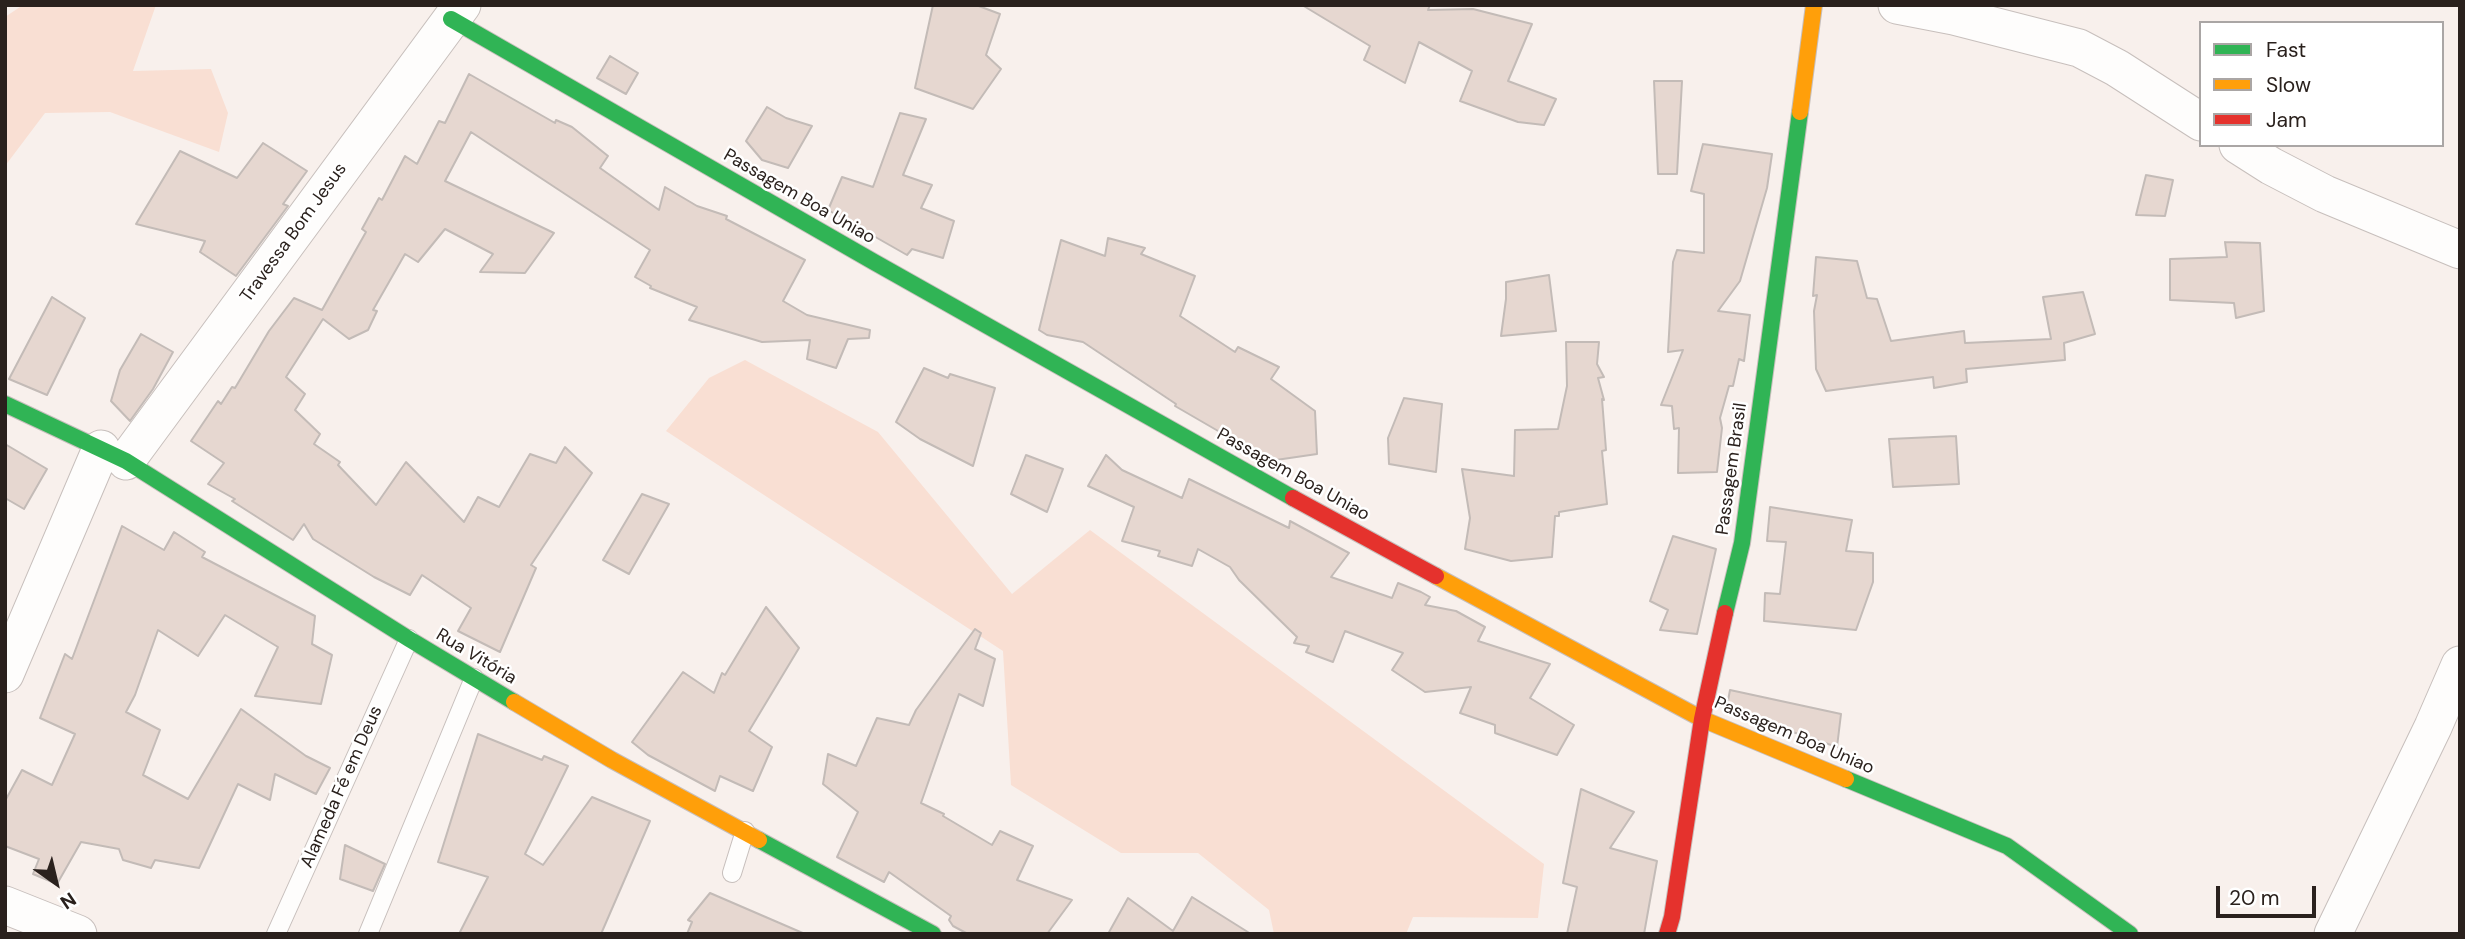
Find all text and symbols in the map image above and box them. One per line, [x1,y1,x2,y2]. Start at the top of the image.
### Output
legend [2199,21,2444,147]
text: Fast [2266,36,2306,64]
text: Slow [2266,71,2311,99]
text: Jam [2266,106,2307,134]
street label: Passagem Boa Uniao [719,145,879,249]
street label: Travessa Bom Jesus [236,159,352,307]
street label: Passagem Brasil [1712,402,1752,536]
street label: Passagem Boa Uniao [1213,424,1373,526]
street label: Rua Vitória [432,625,520,689]
street label: Passagem Boa Uniao [1711,693,1877,779]
street label: Alameda Fé em Deus [297,703,387,871]
north arrow [21,848,91,918]
scale bar [2220,872,2320,916]
text: 20 m [2229,884,2280,912]
text: N [55,887,81,915]

